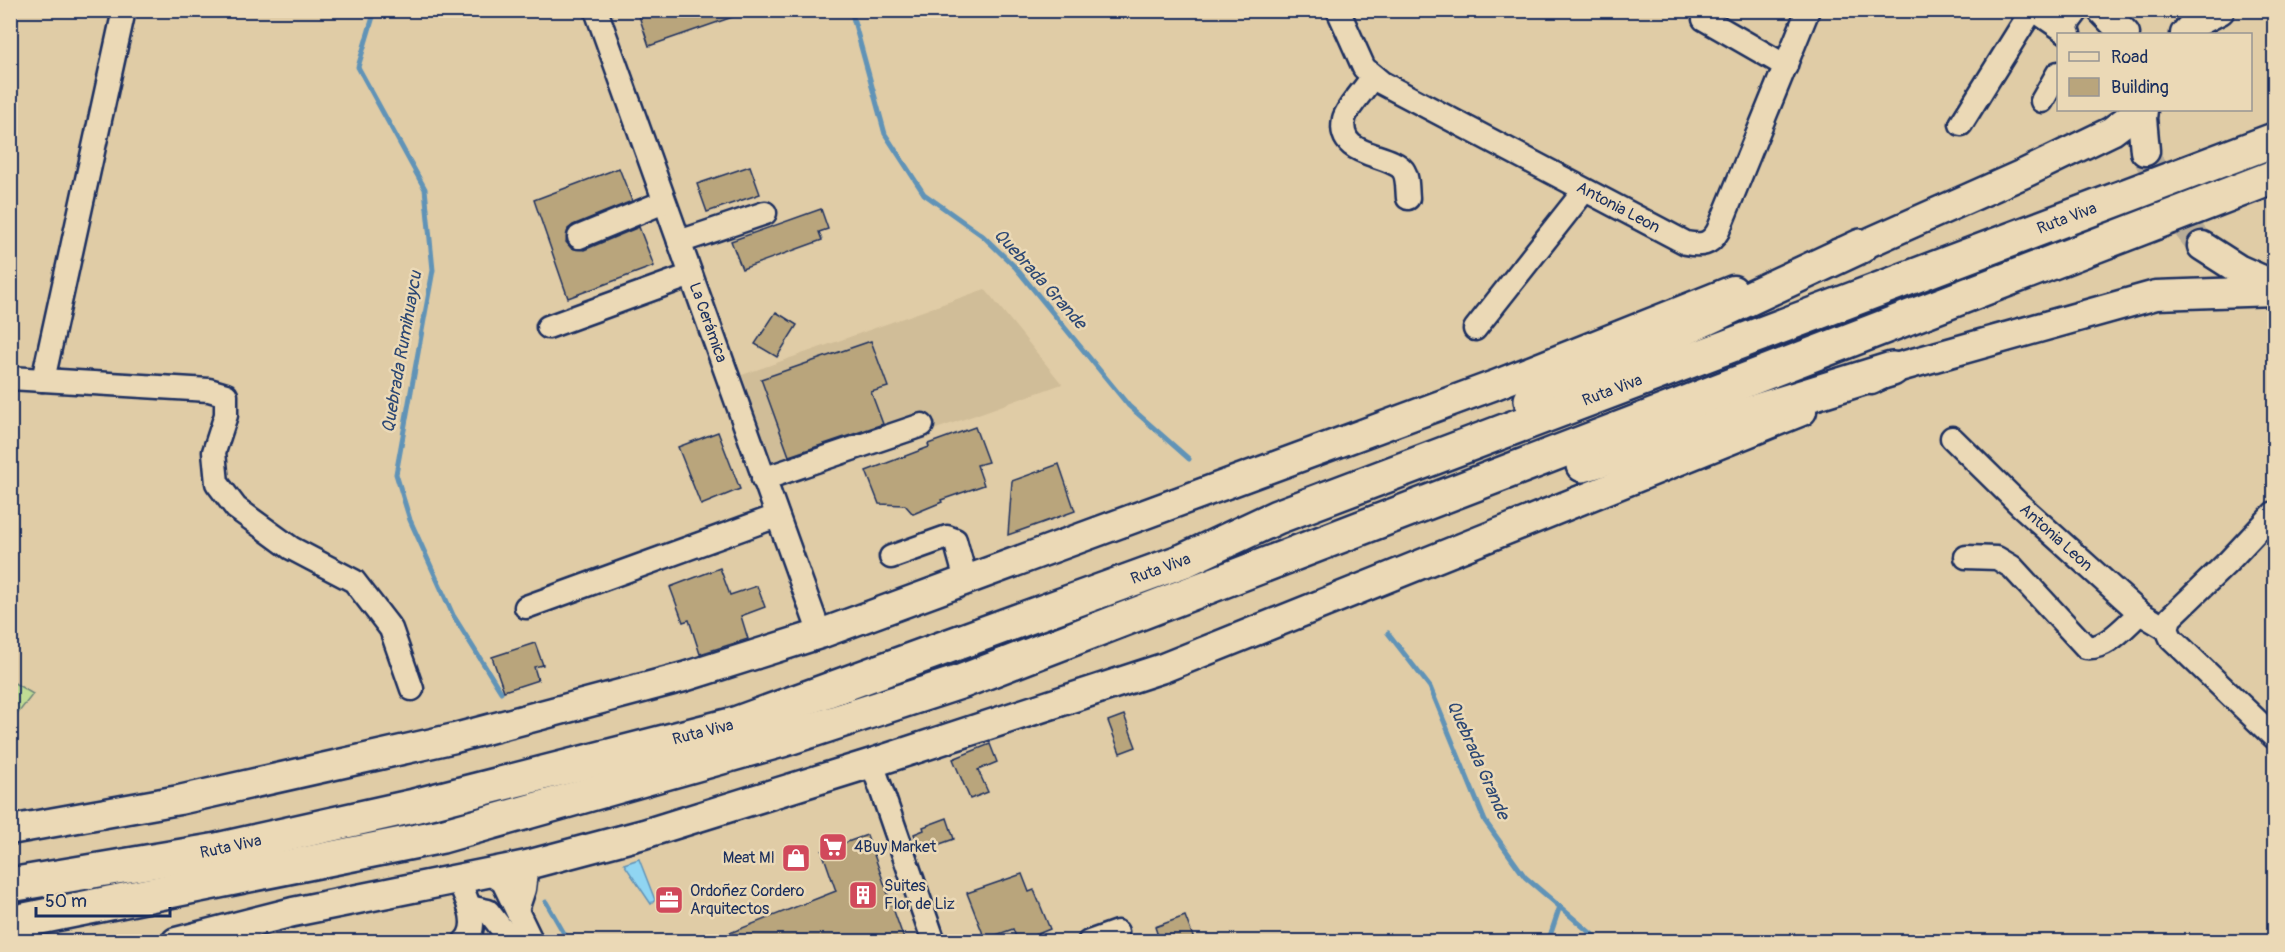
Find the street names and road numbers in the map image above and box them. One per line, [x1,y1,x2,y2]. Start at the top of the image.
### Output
street label: Antonia Leon [1573,177,1663,238]
street label: Ruta Viva [2034,198,2099,239]
street label: La Cerámica [685,280,732,365]
street label: Ruta Viva [1580,370,1645,411]
street label: Antonia Leon [2015,499,2097,575]
street label: Ruta Viva [1128,549,1194,589]
street label: Ruta Viva [670,715,736,750]
street label: Ruta Viva [199,830,263,863]

